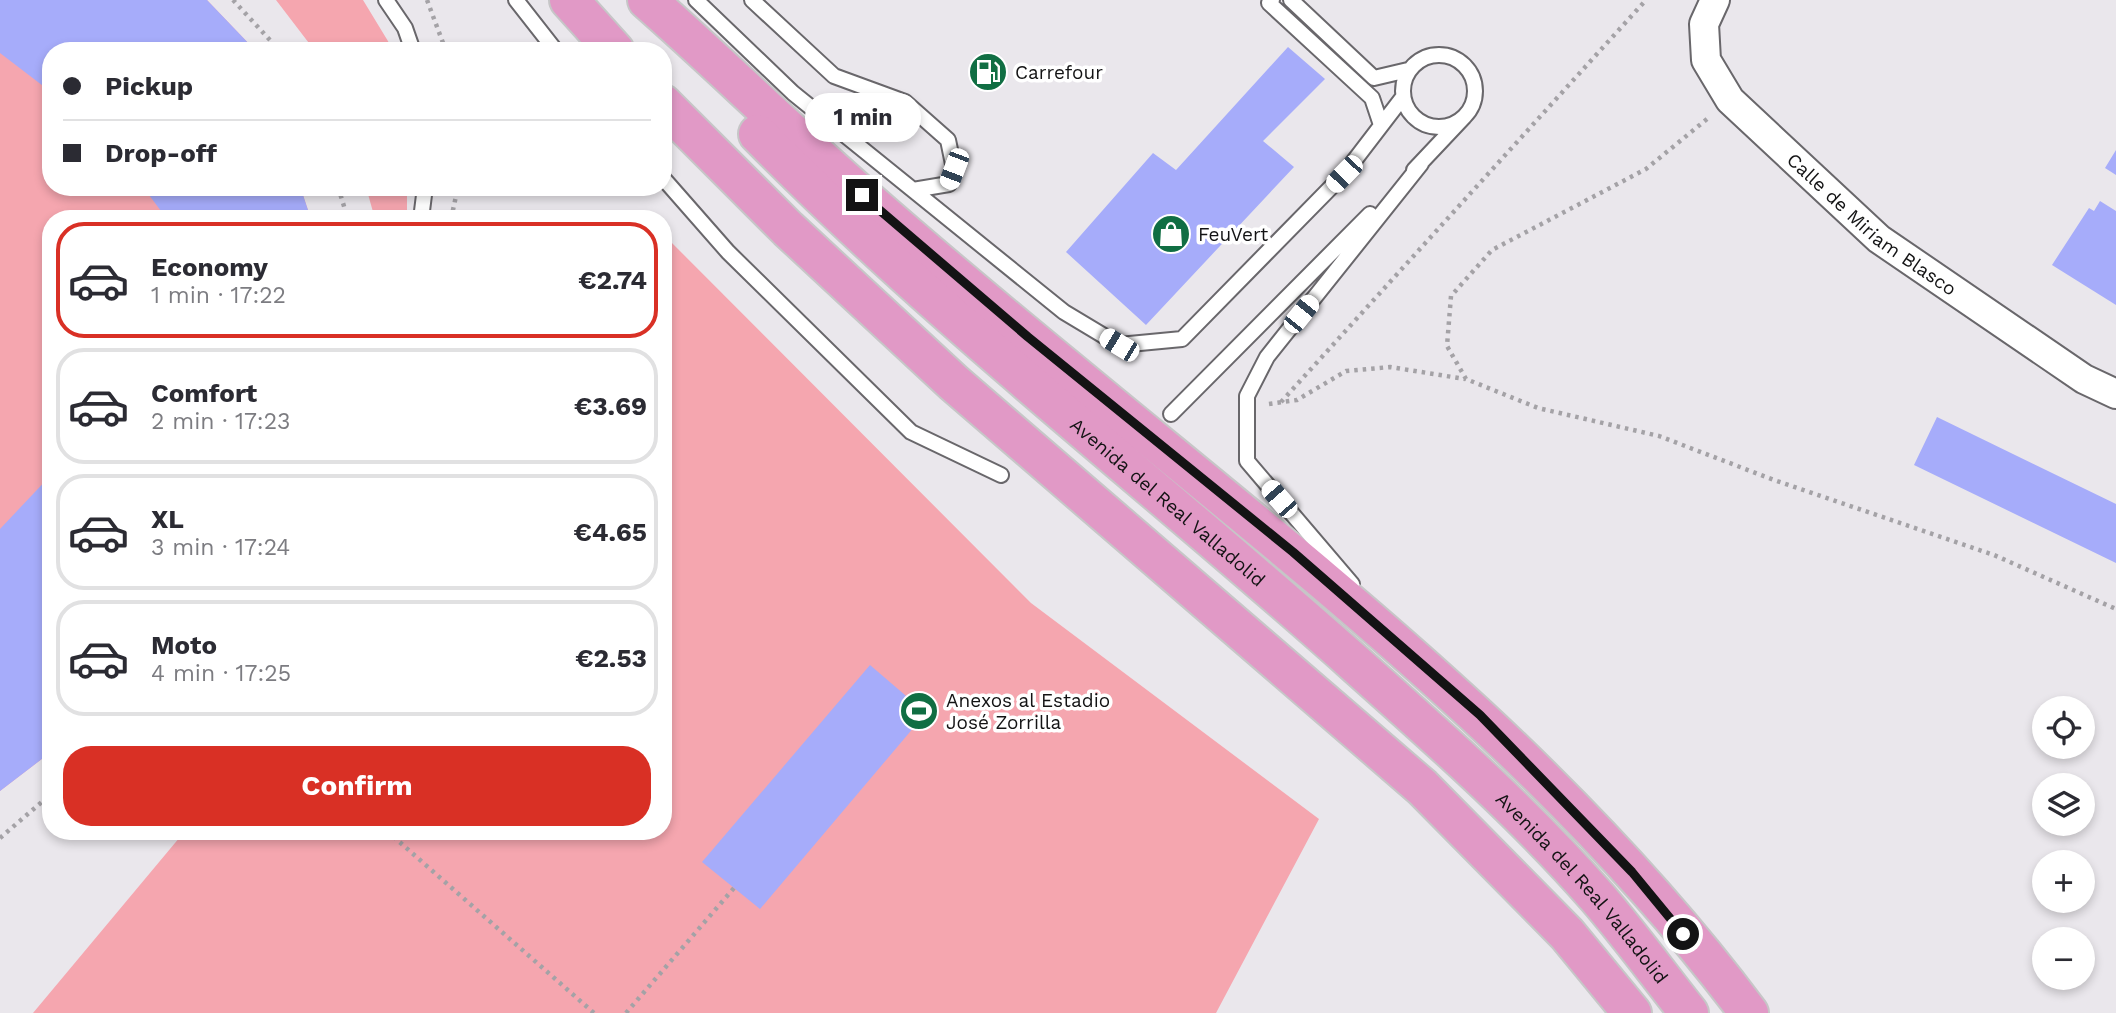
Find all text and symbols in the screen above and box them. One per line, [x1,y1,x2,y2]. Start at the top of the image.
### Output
fuel station icon: Carrefour [967,51,1009,93]
place label: Carrefour [1015,61,1103,84]
text: Pickup [105,71,193,101]
callout: 1 min [804,94,920,142]
text: 1 min [833,104,893,131]
text: Drop-off [105,138,217,168]
car [937,146,972,192]
street label: Calle de Miriam Blasco [1782,148,1961,300]
car [1322,152,1367,196]
route end [846,179,878,211]
shop icon: FeuVert [1150,213,1192,255]
place label: FeuVert [1198,223,1268,246]
icon: car [67,249,130,312]
text: Economy [151,252,268,282]
text: €2.74 [578,265,647,295]
text: 1 min · 17:22 [151,282,286,309]
car [1280,291,1323,337]
car [1096,325,1143,365]
icon: car [67,375,130,438]
text: Comfort [151,378,257,408]
text: €3.69 [574,391,647,421]
text: 2 min · 17:23 [151,408,290,435]
street label: Avenida del Real Valladolid [1066,413,1270,591]
car [1258,476,1301,522]
icon: car [67,501,130,564]
text: XL [151,504,184,534]
text: €4.65 [574,517,647,547]
text: 3 min · 17:24 [151,534,290,561]
icon: car [67,627,130,690]
text: Moto [151,630,217,660]
text: €2.53 [575,643,647,673]
text: 4 min · 17:25 [151,660,291,687]
place label: Anexos al Estadio José Zorrilla [946,689,1110,734]
sports icon: Anexos al Estadio José Zorrilla [898,690,940,732]
map controls [2032,696,2095,990]
button: locate [2032,696,2095,759]
button: Confirm [63,746,651,826]
button: layers [2032,773,2095,836]
street label: Avenida del Real Valladolid [1491,787,1673,988]
button: + [2032,850,2095,913]
route start [1667,918,1699,950]
button: − [2032,927,2095,990]

